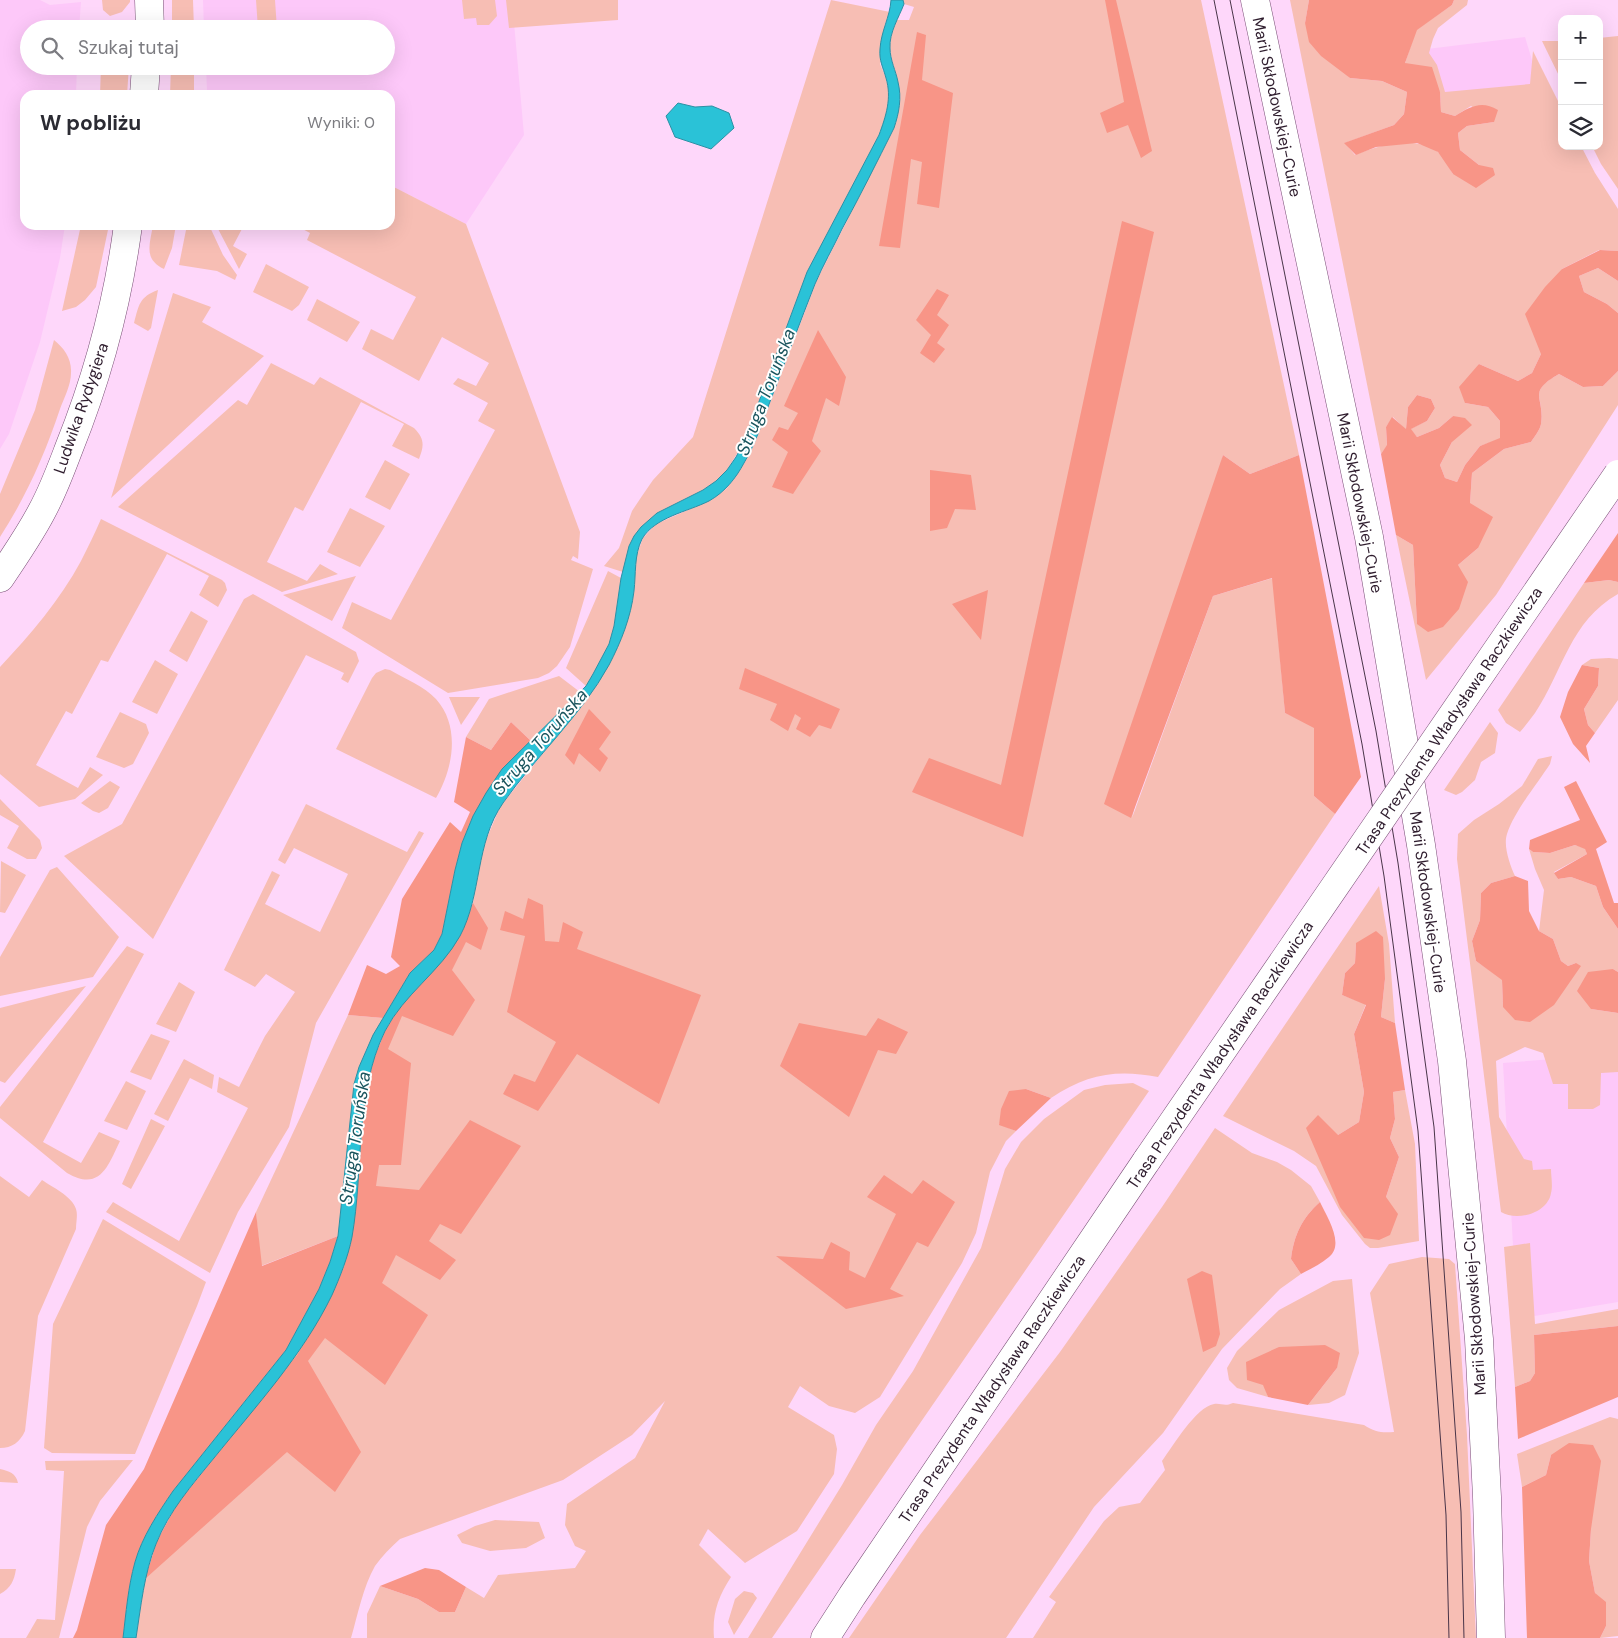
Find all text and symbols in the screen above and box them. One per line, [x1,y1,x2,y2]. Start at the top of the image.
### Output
street label: Marii Skłodowskiej-Curie [1248,15,1306,199]
map controls [1558,15,1603,150]
button: + [1558,15,1603,60]
search box [20,20,395,75]
icon: search [38,34,66,62]
text: Szukaj tutaj [78,35,179,60]
button: − [1558,60,1603,105]
button: layers [1558,105,1603,150]
text: W pobliżu [40,109,141,137]
text: Wyniki: 0 [307,112,375,133]
water label: Struga Toruńska [731,325,801,459]
street label: Ludwika Rydygiera [49,340,113,476]
street label: Marii Skłodowskiej-Curie [1332,411,1388,595]
street label: Trasa Prezydenta Władysława Raczkiewicza [1351,583,1547,859]
water label: Struga Toruńska [487,683,593,800]
street label: Marii Skłodowskiej-Curie [1405,810,1451,994]
street label: Trasa Prezydenta Władysława Raczkiewicza [1122,917,1318,1193]
water label: Struga Toruńska [334,1070,376,1206]
street label: Marii Skłodowskiej-Curie [1457,1212,1491,1396]
street label: Trasa Prezydenta Władysława Raczkiewicza [894,1251,1090,1527]

